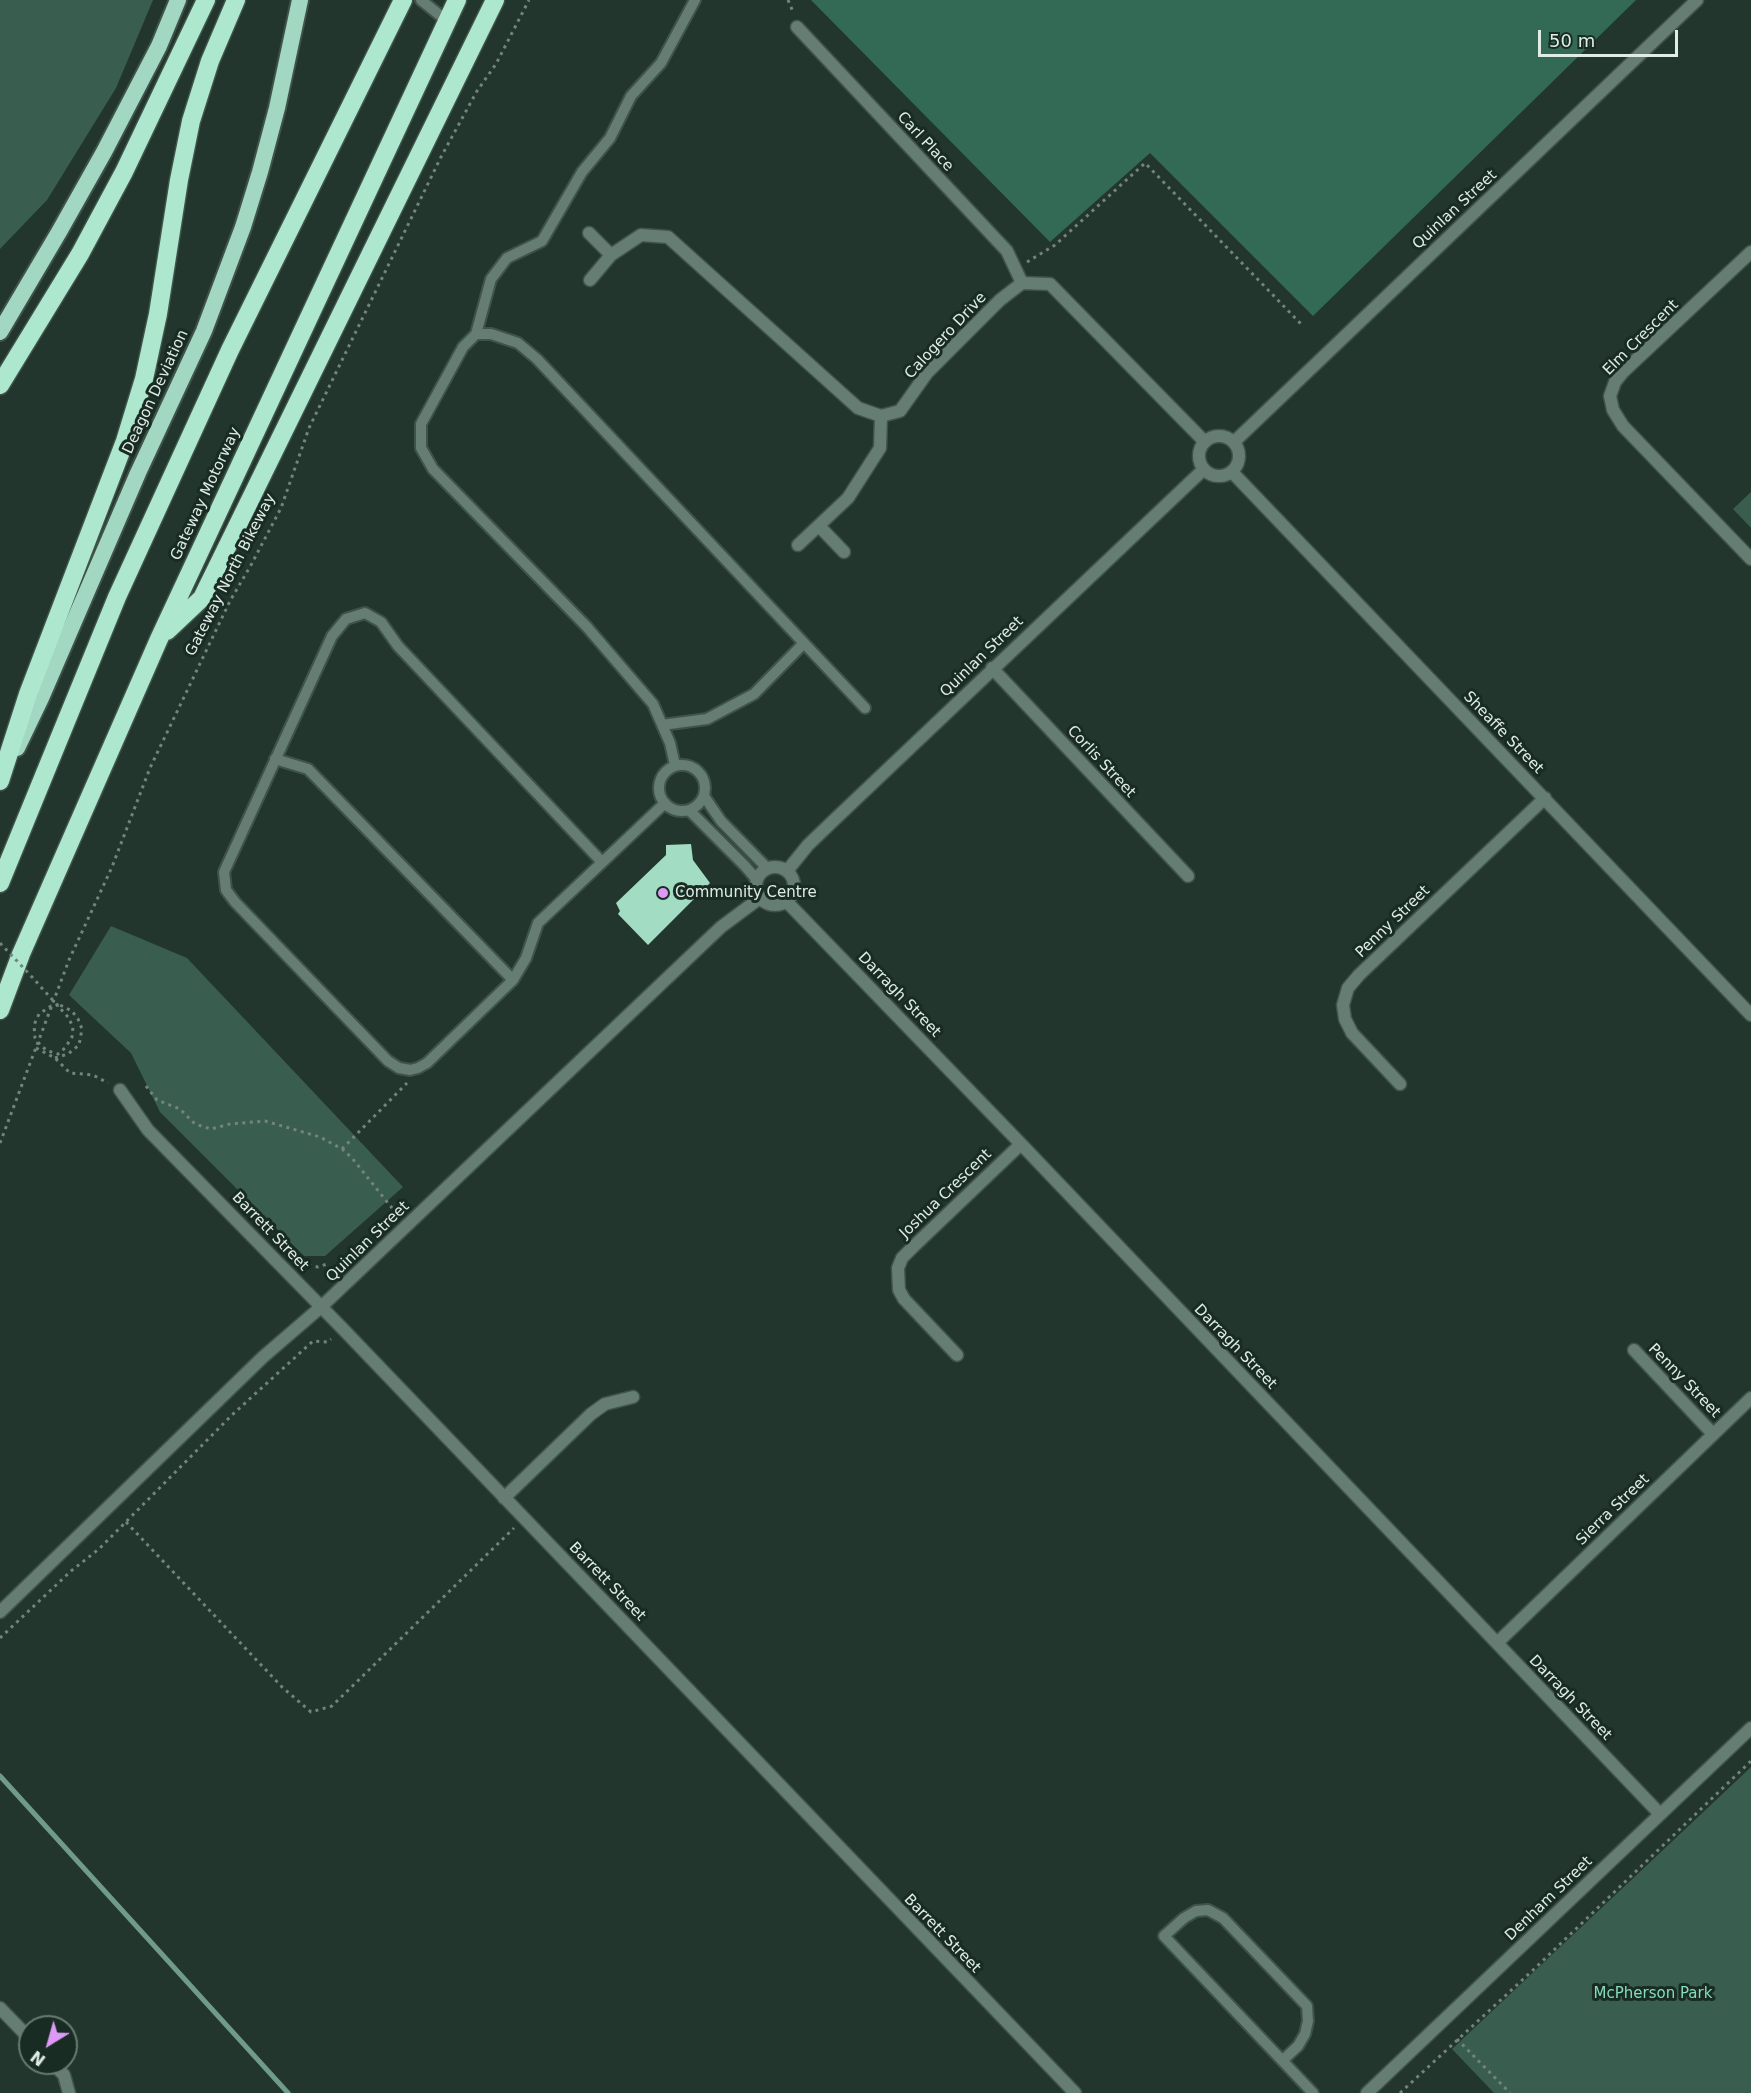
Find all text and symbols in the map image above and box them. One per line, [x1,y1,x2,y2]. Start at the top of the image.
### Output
scale bar [1541,18,1680,56]
text: 50 m [1549,30,1595,51]
street label: Carl Place [893,109,957,175]
street label: Quinlan Street [1409,167,1501,253]
street label: Calogero Drive [901,289,991,383]
street label: Elm Crescent [1600,297,1682,379]
street label: Deagon Deviation [119,327,193,457]
street label: Gateway Motorway [167,425,245,563]
street label: Gateway North Bikeway [182,491,280,659]
street label: Quinlan Street [937,613,1027,701]
street label: Sheaffe Street [1459,688,1547,778]
street label: Corlis Street [1063,722,1139,802]
street label: Penny Street [1352,882,1434,962]
place label: Community Centre [675,884,817,902]
marker: Community Centre [656,886,670,900]
street label: Darragh Street [854,949,944,1041]
street label: Joshua Crescent [896,1146,996,1242]
street label: Barrett Street [228,1189,312,1275]
street label: Quinlan Street [323,1198,413,1286]
street label: Darragh Street [1190,1301,1280,1393]
street label: Penny Street [1644,1340,1724,1422]
street label: Sierra Street [1573,1471,1653,1549]
street label: Barrett Street [565,1539,649,1625]
street label: Darragh Street [1525,1652,1615,1744]
street label: Denham Street [1502,1853,1596,1945]
street label: Barrett Street [900,1891,984,1977]
park label: McPherson Park [1594,1985,1712,2003]
north arrow [18,2015,78,2075]
text: N [27,2047,49,2070]

